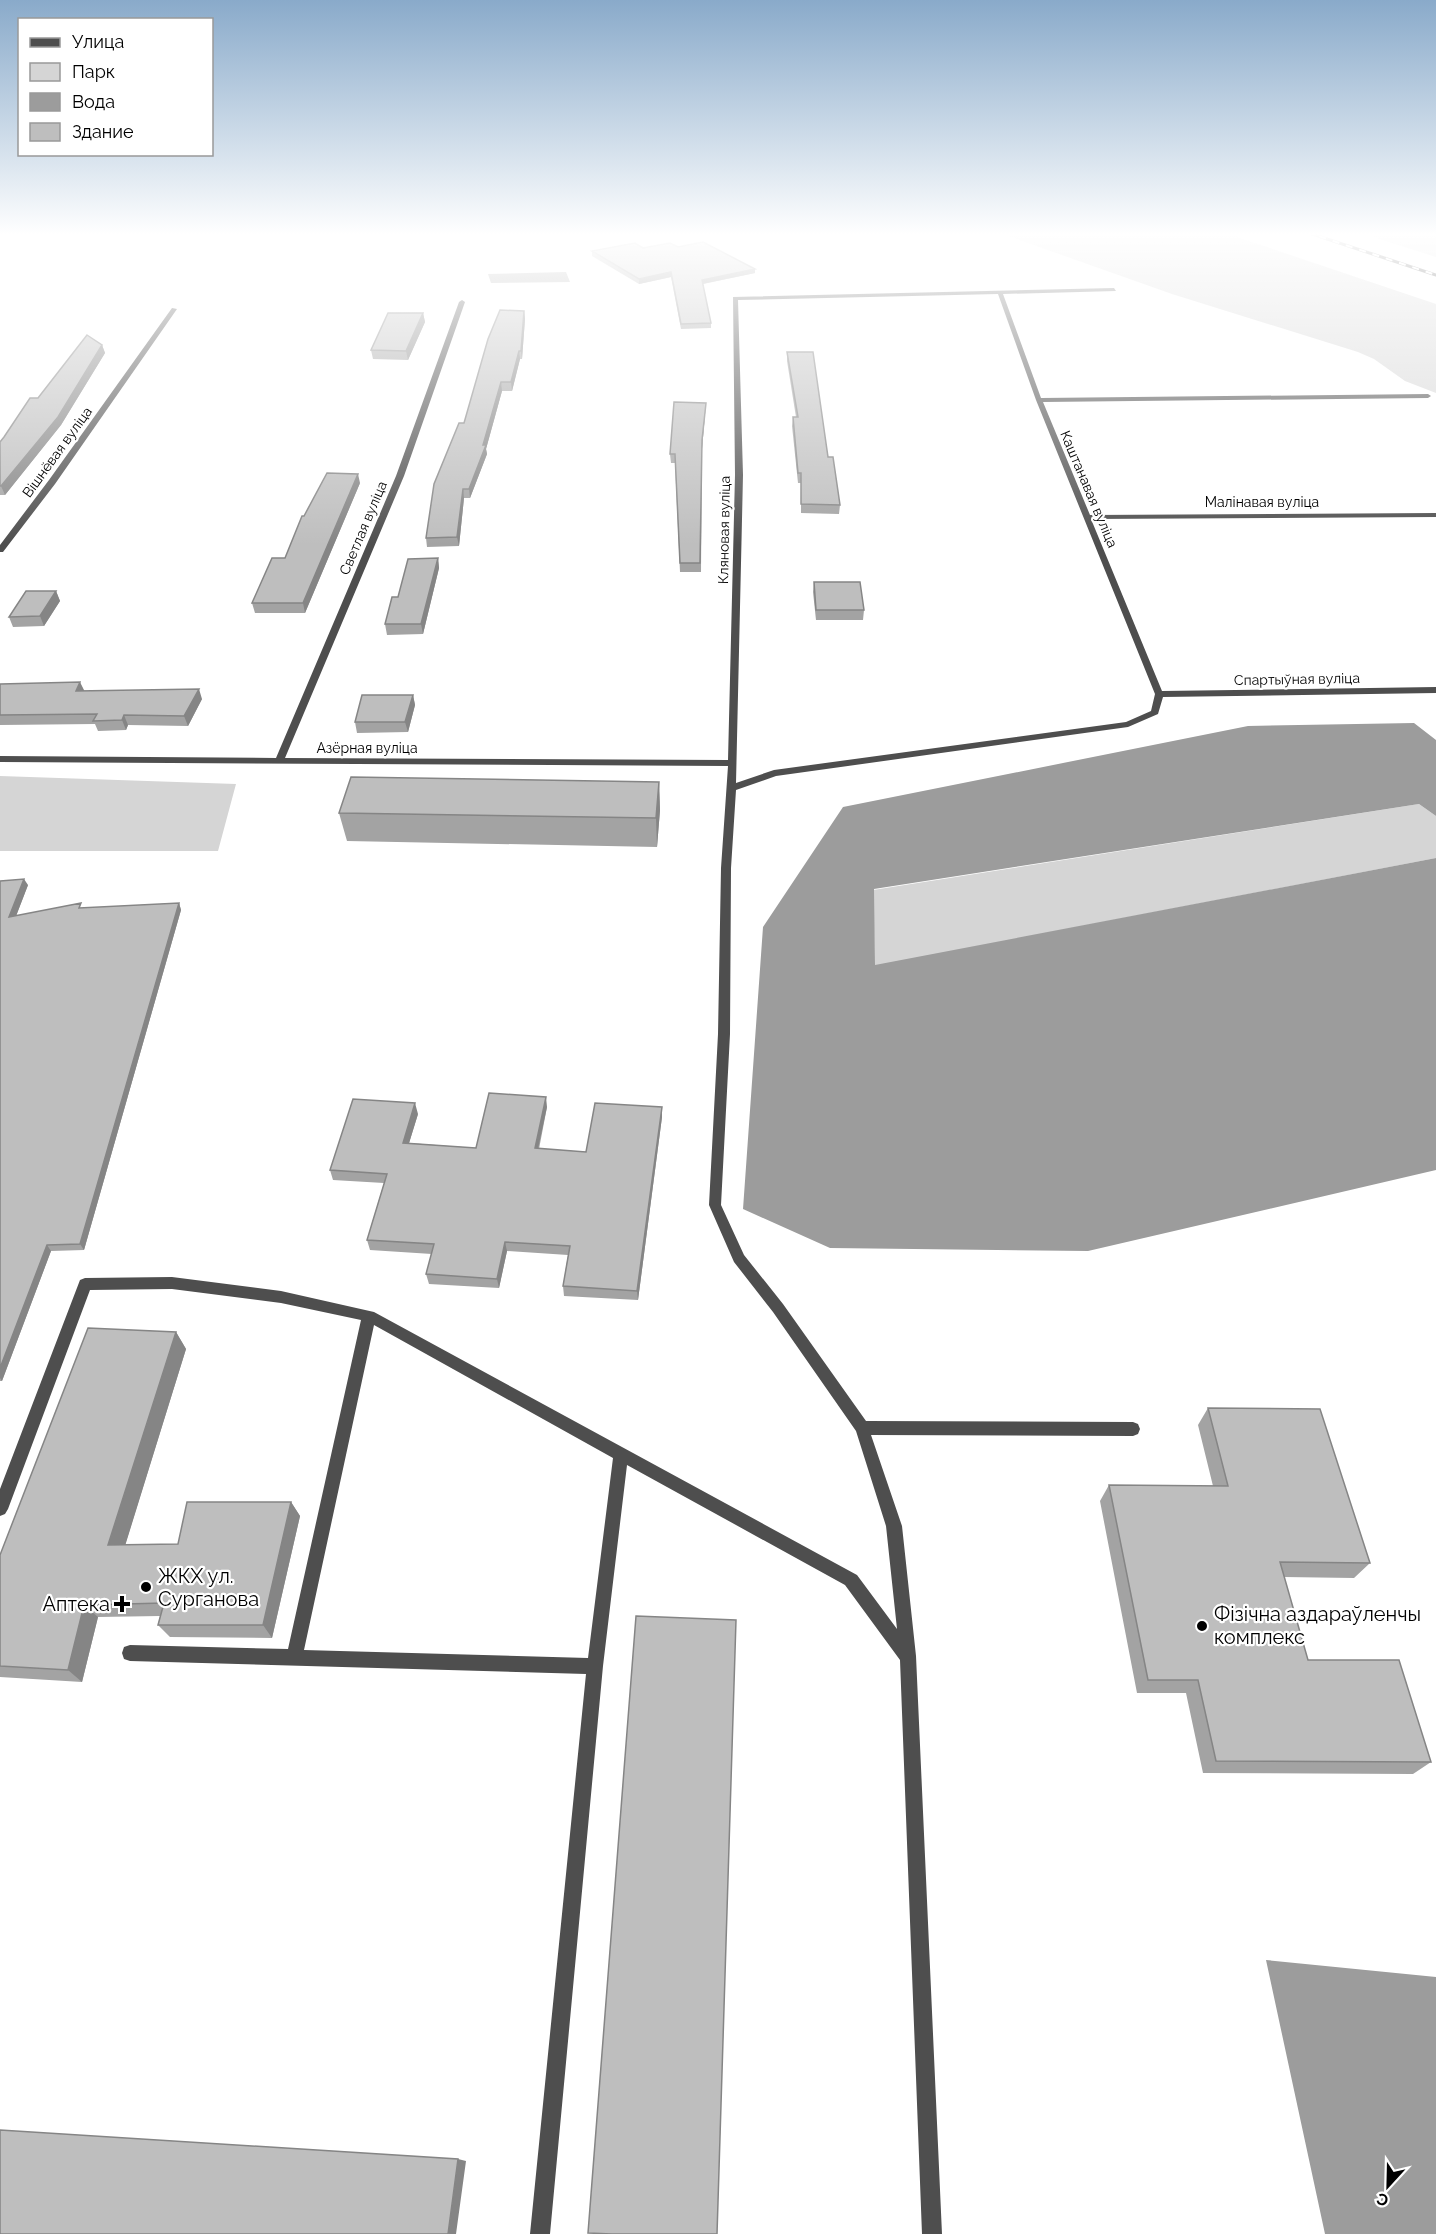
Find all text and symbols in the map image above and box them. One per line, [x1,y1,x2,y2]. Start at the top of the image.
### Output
legend [18,18,213,156]
text: Улица [72,31,124,52]
text: Парк [72,61,115,82]
text: Вода [72,91,115,112]
text: Здание [72,121,134,142]
street label: Вішнёвая вуліца [19,404,95,500]
street label: Каштанавая вуліца [1057,428,1121,550]
street label: Кляновая вуліца [715,476,733,584]
street label: Светлая вуліца [336,479,390,577]
street label: Малінавая вуліца [1205,494,1319,510]
street label: Спартыўная вуліца [1234,670,1360,688]
street label: Азёрная вуліца [316,740,418,756]
place label: ЖКХ ул. Сурганова [158,1564,259,1611]
marker: ЖКХ ул. Сурганова [139,1580,153,1594]
place label: Аптека [43,1592,110,1616]
marker: Аптека [115,1597,129,1611]
place label: Фізічна аздараўленчы комплекс [1214,1602,1421,1649]
marker: Фізічна аздараўленчы комплекс [1195,1619,1209,1633]
north arrow [1358,2156,1418,2216]
text: С [1374,2189,1391,2210]

